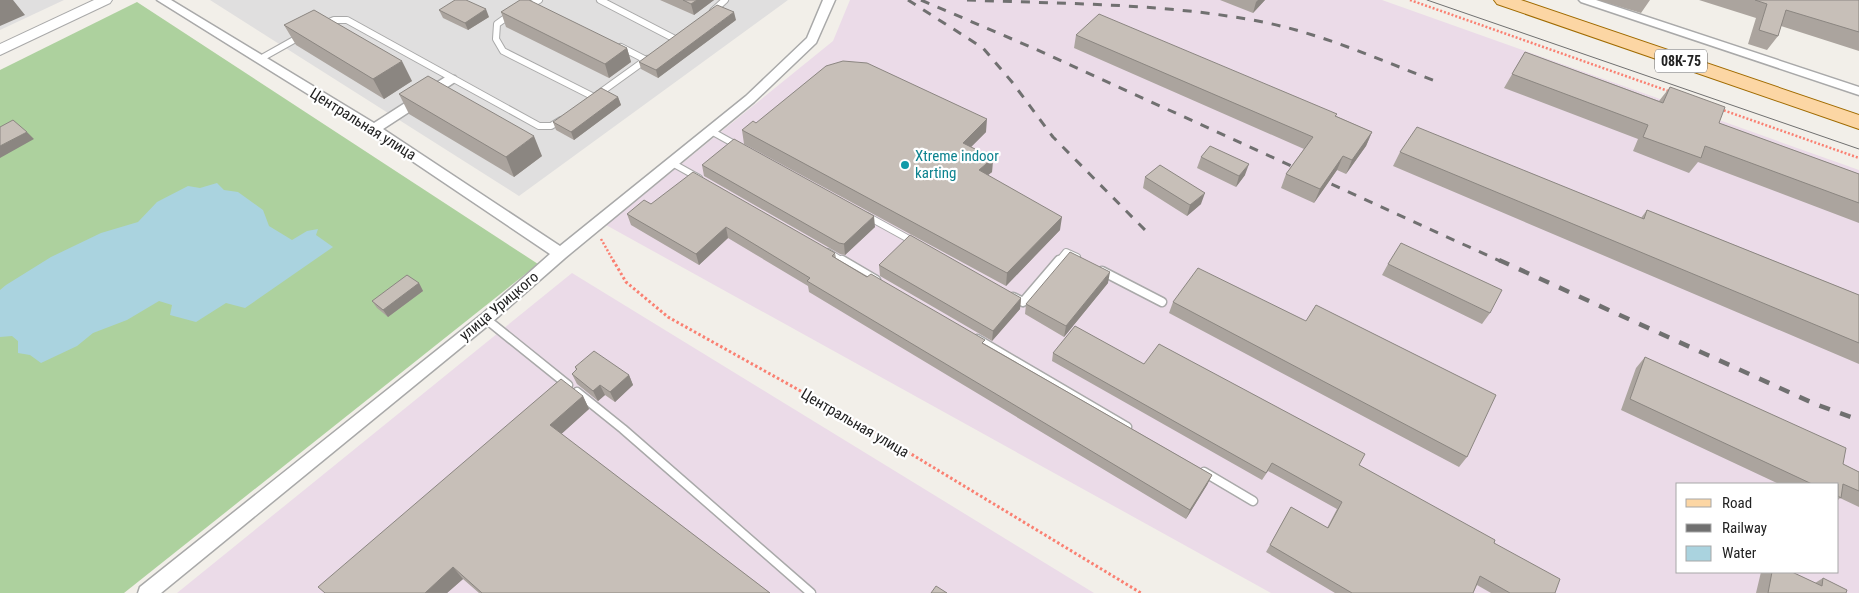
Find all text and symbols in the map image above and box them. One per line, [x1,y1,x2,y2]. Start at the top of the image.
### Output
road number: 08К-75 [1655,49,1707,72]
street label: Центральная улица [307,84,419,164]
place label: Xtreme indoor karting [915,147,999,182]
marker: Xtreme indoor karting [899,159,911,171]
street label: улица Урицкого [456,268,542,344]
street label: Центральная улица [798,385,912,461]
legend [1676,483,1839,573]
text: Road [1722,494,1752,512]
text: Railway [1722,519,1767,537]
text: Water [1722,544,1757,562]

